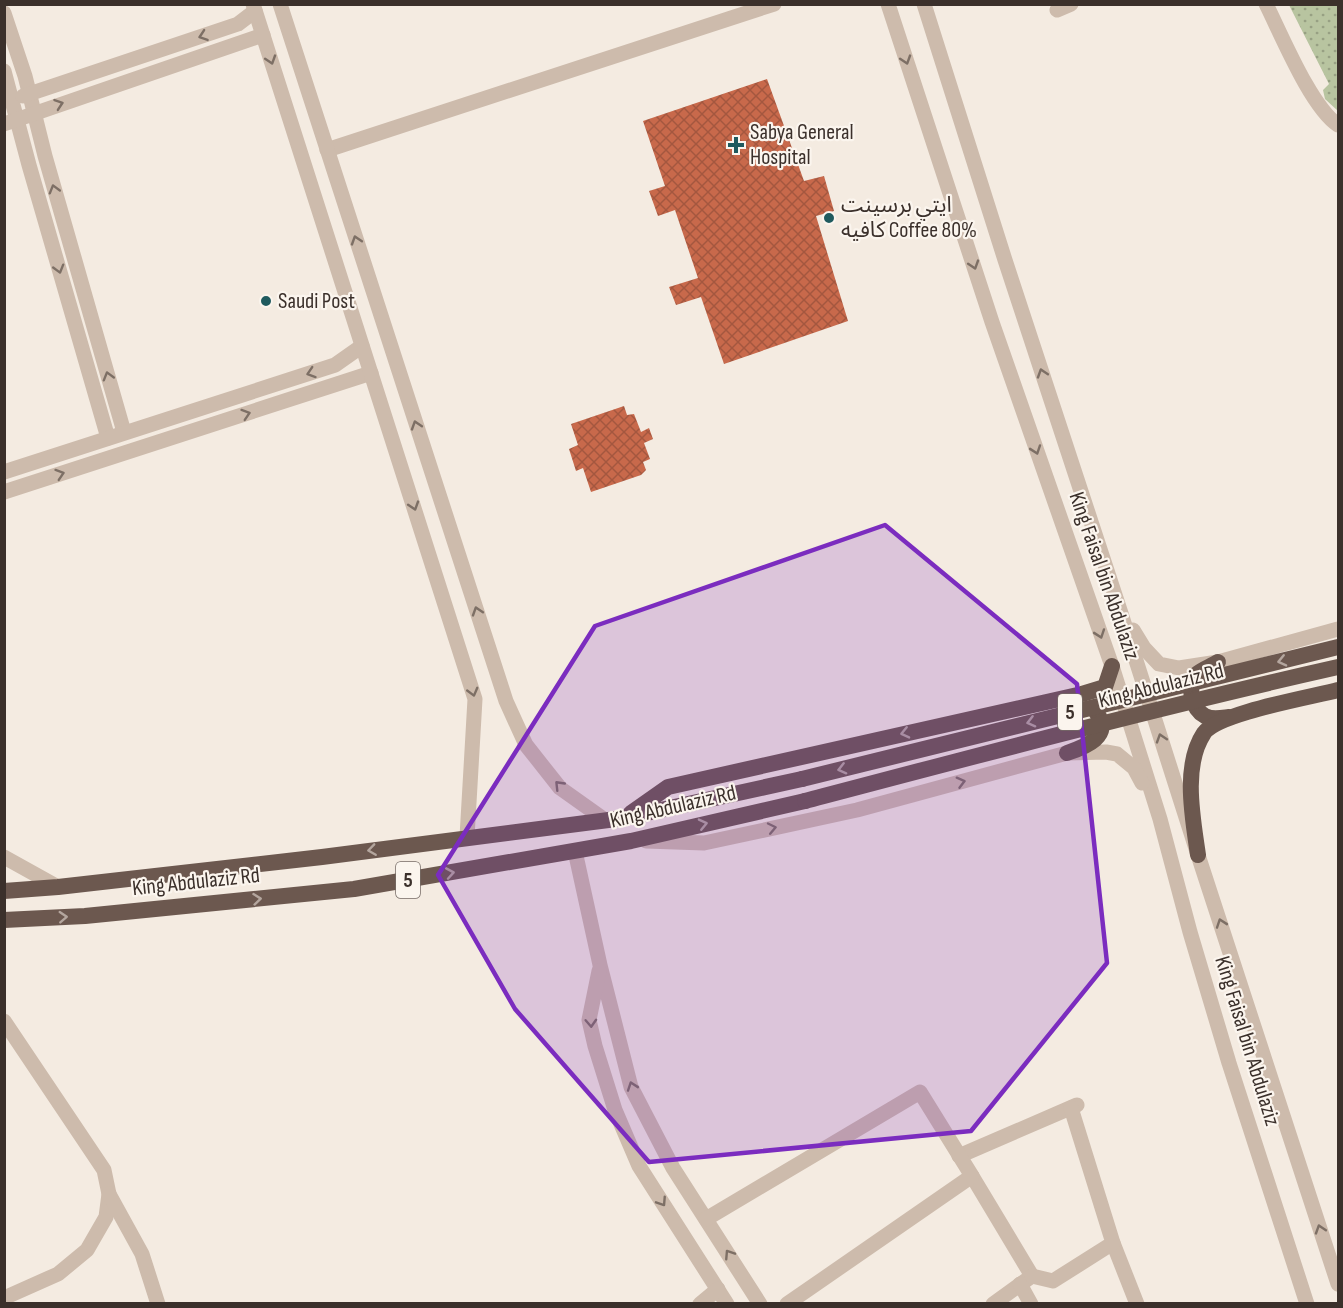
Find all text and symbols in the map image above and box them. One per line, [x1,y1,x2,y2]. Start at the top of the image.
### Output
one-way arrow [198,28,209,41]
one-way arrow [264,54,276,65]
one-way arrow [899,54,912,65]
one-way arrow [53,98,64,111]
place label: Sabya General Hospital [750,119,854,171]
marker: Sabya General Hospital [727,136,745,154]
one-way arrow [49,184,61,195]
place label: ايتي برسينت كافيه Coffee 80% [841,192,977,244]
marker: ايتي برسينت كافيه Coffee 80% [822,211,836,225]
one-way arrow [351,235,363,246]
one-way arrow [967,259,979,270]
one-way arrow [52,263,64,274]
place label: Saudi Post [278,288,355,315]
marker: Saudi Post [259,294,273,308]
one-way arrow [306,365,317,378]
one-way arrow [1037,368,1049,379]
one-way arrow [103,371,115,382]
one-way arrow [240,409,251,421]
one-way arrow [411,420,424,431]
one-way arrow [1029,444,1042,455]
one-way arrow [54,469,65,481]
street label: King Faisal bin Abdulaziz [1063,488,1145,664]
one-way arrow [407,500,419,511]
one-way arrow [471,606,484,617]
one-way arrow [1093,628,1106,639]
one-way arrow [1277,653,1287,666]
street label: King Abdulaziz Rd [1096,657,1226,715]
one-way arrow [465,687,478,697]
road number: 5 [1058,694,1082,730]
one-way arrow [1026,714,1036,727]
one-way arrow [900,726,910,739]
one-way arrow [1156,733,1168,744]
one-way arrow [837,761,847,774]
one-way arrow [955,777,966,789]
street label: King Abdulaziz Rd [608,779,738,835]
one-way arrow [555,781,566,791]
one-way arrow [698,818,708,831]
one-way arrow [766,822,776,835]
one-way arrow [367,844,377,856]
street label: King Abdulaziz Rd [131,862,261,902]
road number: 5 [396,862,420,898]
one-way arrow [446,867,455,879]
one-way arrow [252,893,262,906]
one-way arrow [58,911,67,924]
one-way arrow [1216,919,1229,929]
street label: King Faisal bin Abdulaziz [1208,953,1286,1129]
one-way arrow [585,1018,598,1027]
one-way arrow [626,1081,639,1091]
one-way arrow [655,1195,666,1206]
one-way arrow [1315,1224,1328,1235]
one-way arrow [725,1250,736,1261]

